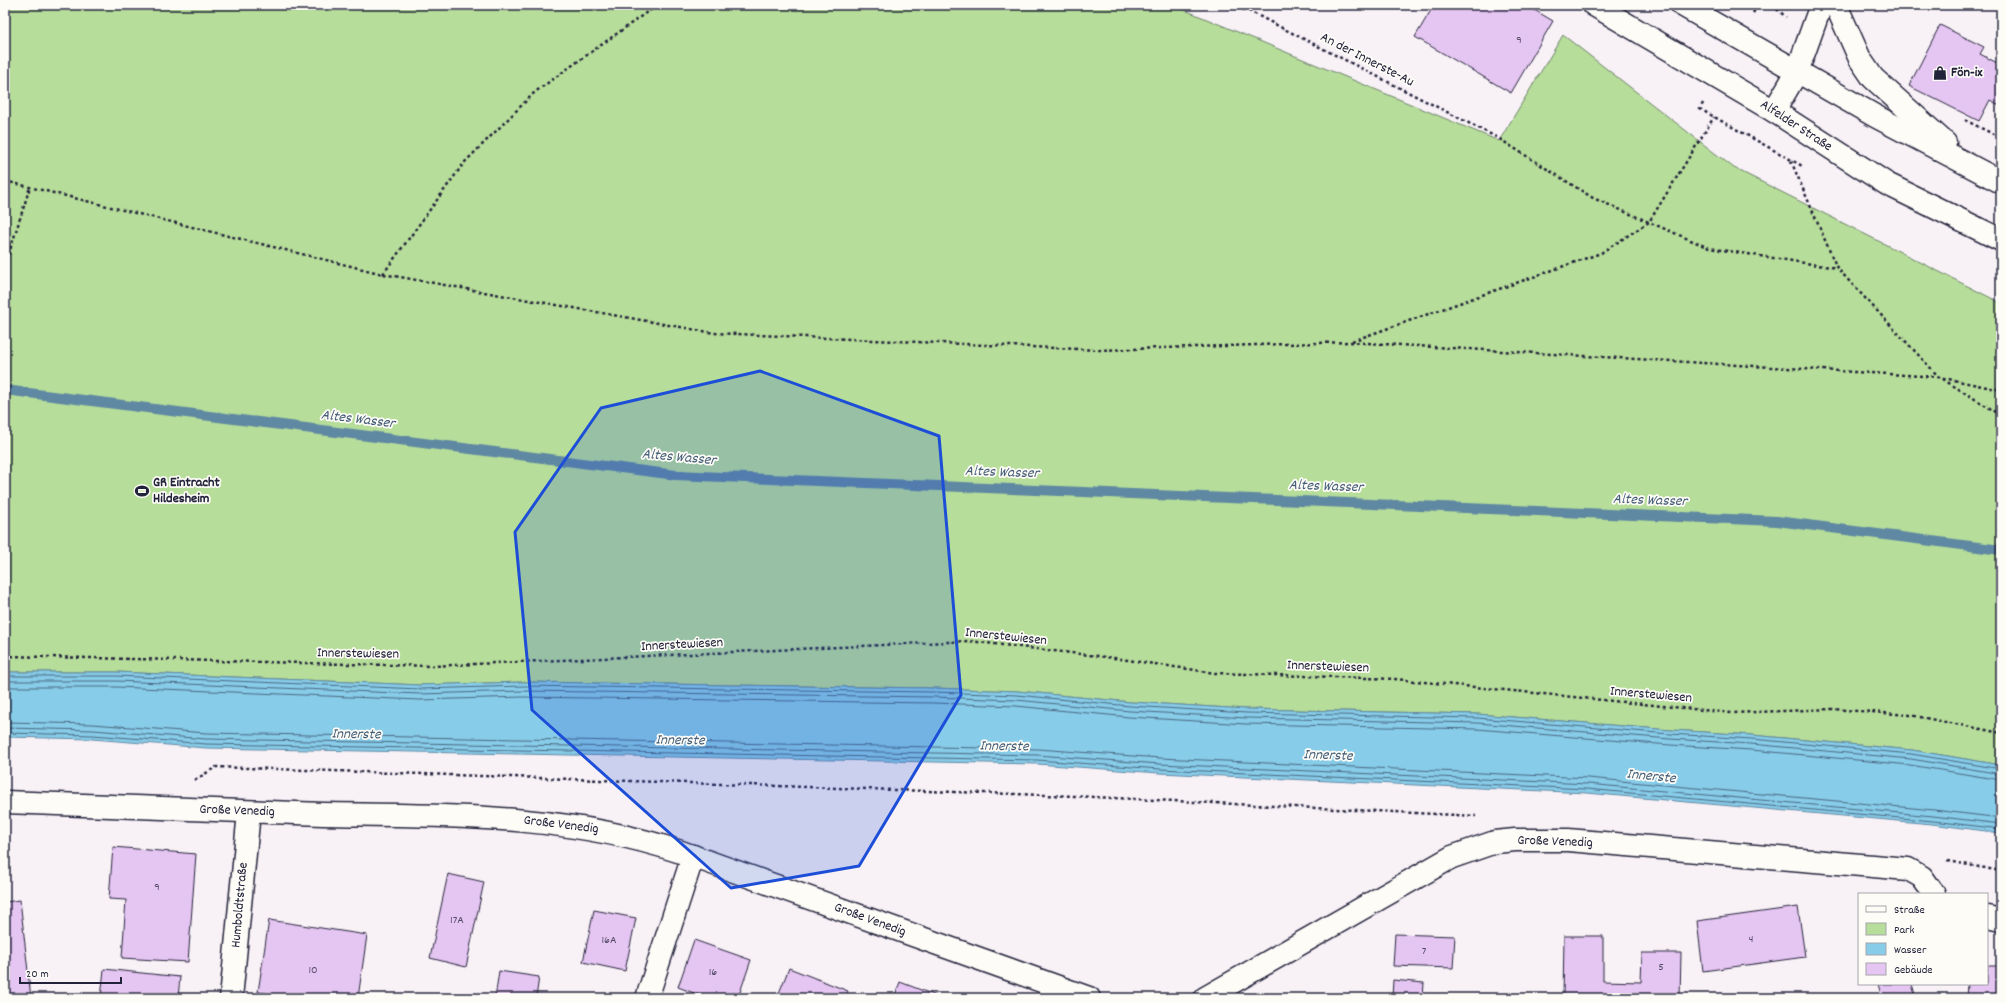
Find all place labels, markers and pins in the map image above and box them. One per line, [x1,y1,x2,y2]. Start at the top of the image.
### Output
place label: Fön-ix [1951,63,1983,83]
shop icon: Fön-ix [1932,65,1948,81]
place label: GR Eintracht Hildesheim [153,473,220,509]
sports icon: GR Eintracht Hildesheim [134,483,150,499]

